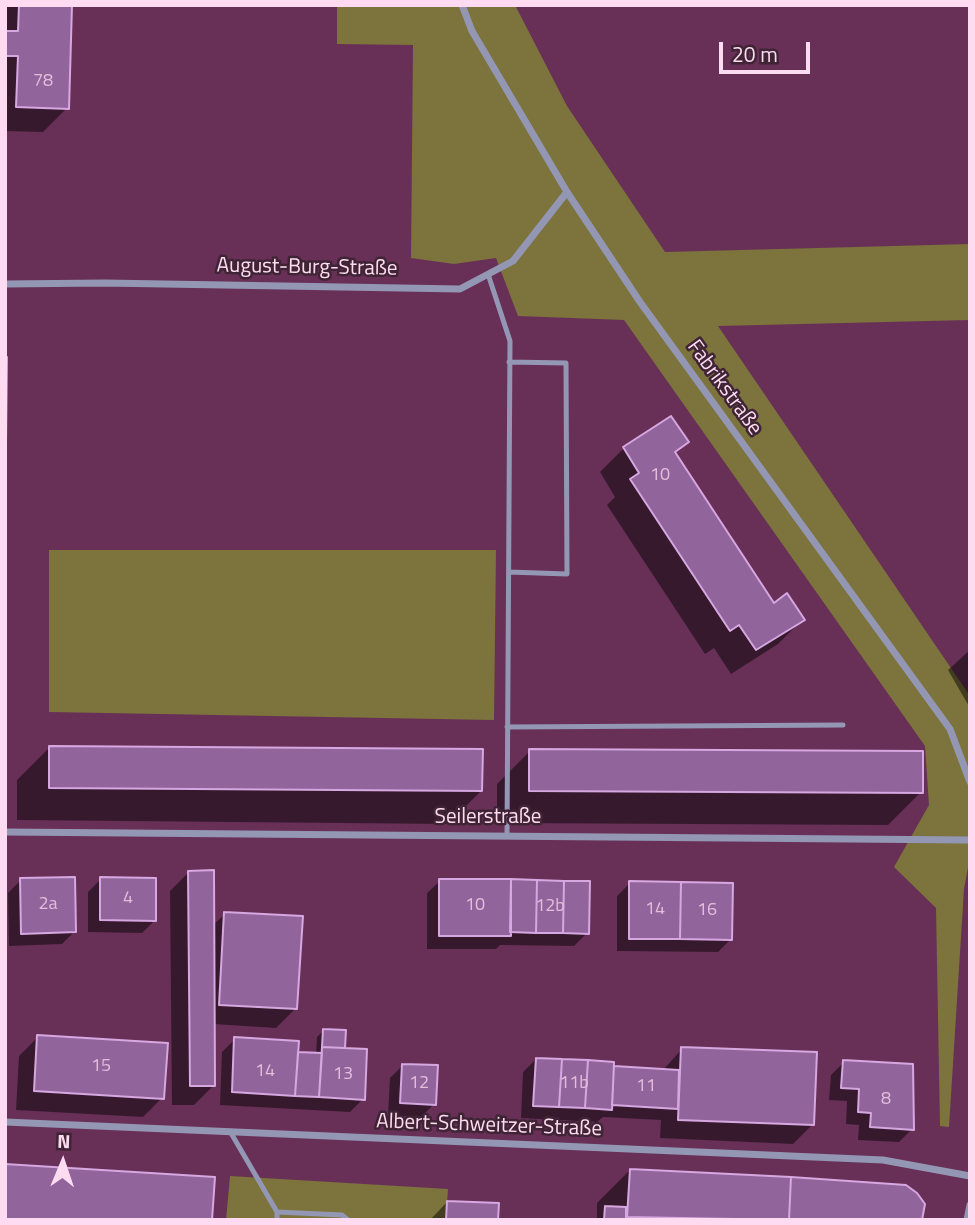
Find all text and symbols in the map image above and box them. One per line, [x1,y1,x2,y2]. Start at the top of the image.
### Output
scale bar [723,28,814,72]
text: 20 m [732,38,778,70]
house number: 78 [33,71,53,93]
street label: August-Burg-Straße [216,254,398,282]
street label: Fabrikstraße [681,336,767,440]
house number: 10 [650,465,670,487]
street label: Seilerstraße [435,805,541,831]
house number: 4 [123,888,133,910]
house number: 2a [38,894,58,916]
house number: 10 [465,895,485,917]
house number: 12b [535,896,565,918]
house number: 14 [645,899,665,921]
house number: 16 [697,900,717,922]
house number: 15 [91,1056,111,1078]
house number: 14 [255,1061,275,1083]
house number: 13 [333,1064,353,1086]
house number: 12 [409,1073,429,1095]
house number: 11b [559,1073,589,1095]
house number: 11 [636,1076,656,1098]
house number: 8 [881,1089,891,1111]
street label: Albert-Schweitzer-Straße [376,1109,602,1143]
text: N [57,1126,71,1155]
north arrow [28,1127,98,1197]

